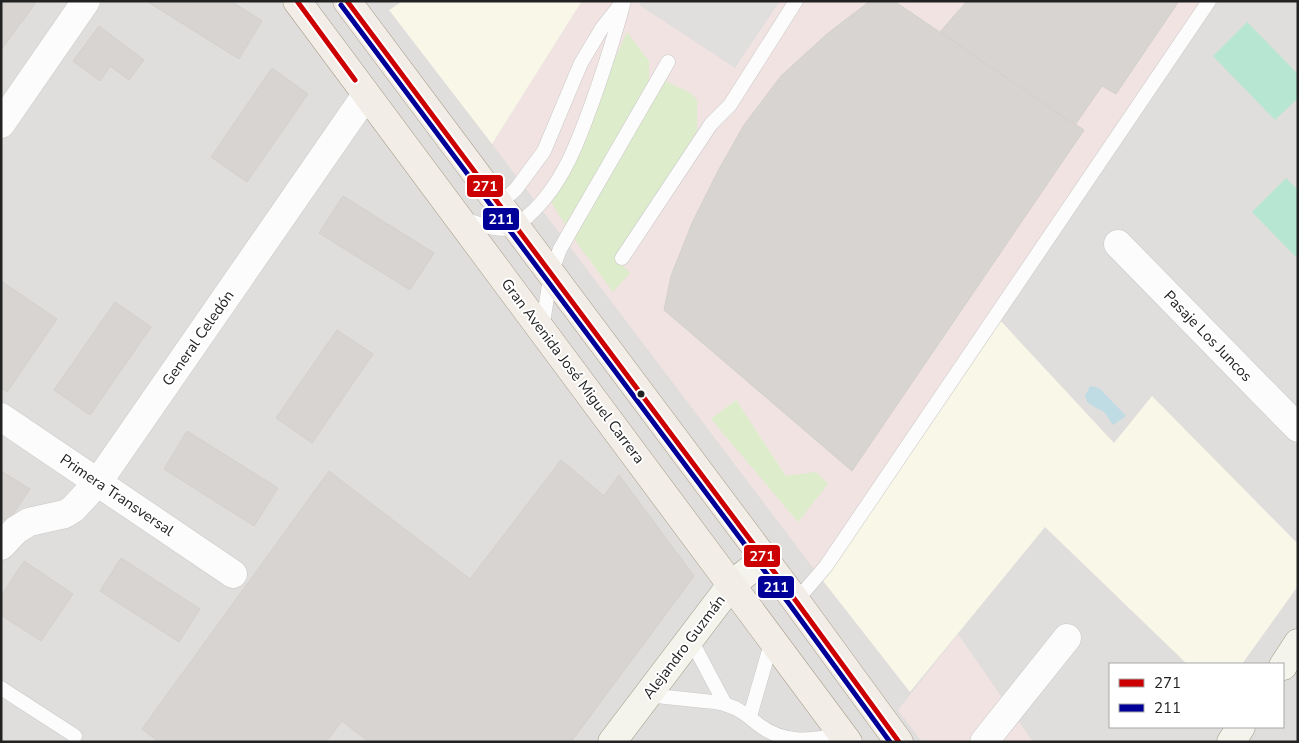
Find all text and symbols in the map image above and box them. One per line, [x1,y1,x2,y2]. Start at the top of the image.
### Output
line badge: 271 [466,174,504,198]
text: 271 [472,177,498,196]
line badge: 211 [482,207,520,231]
text: 211 [488,210,514,229]
street label: Gran Avenida José Miguel Carrera [497,274,649,468]
street label: General Celedón [158,286,238,390]
street label: Pasaje Los Juncos [1159,286,1257,386]
unlabelled marker [636,389,646,399]
street label: Primera Transversal [56,449,178,541]
line badge: 271 [743,544,781,568]
text: 271 [749,547,775,566]
line badge: 211 [757,575,795,599]
text: 211 [763,578,789,597]
street label: Alejandro Guzmán [638,591,730,703]
legend [1109,663,1284,728]
text: 271 [1154,673,1181,693]
text: 211 [1154,698,1181,718]

